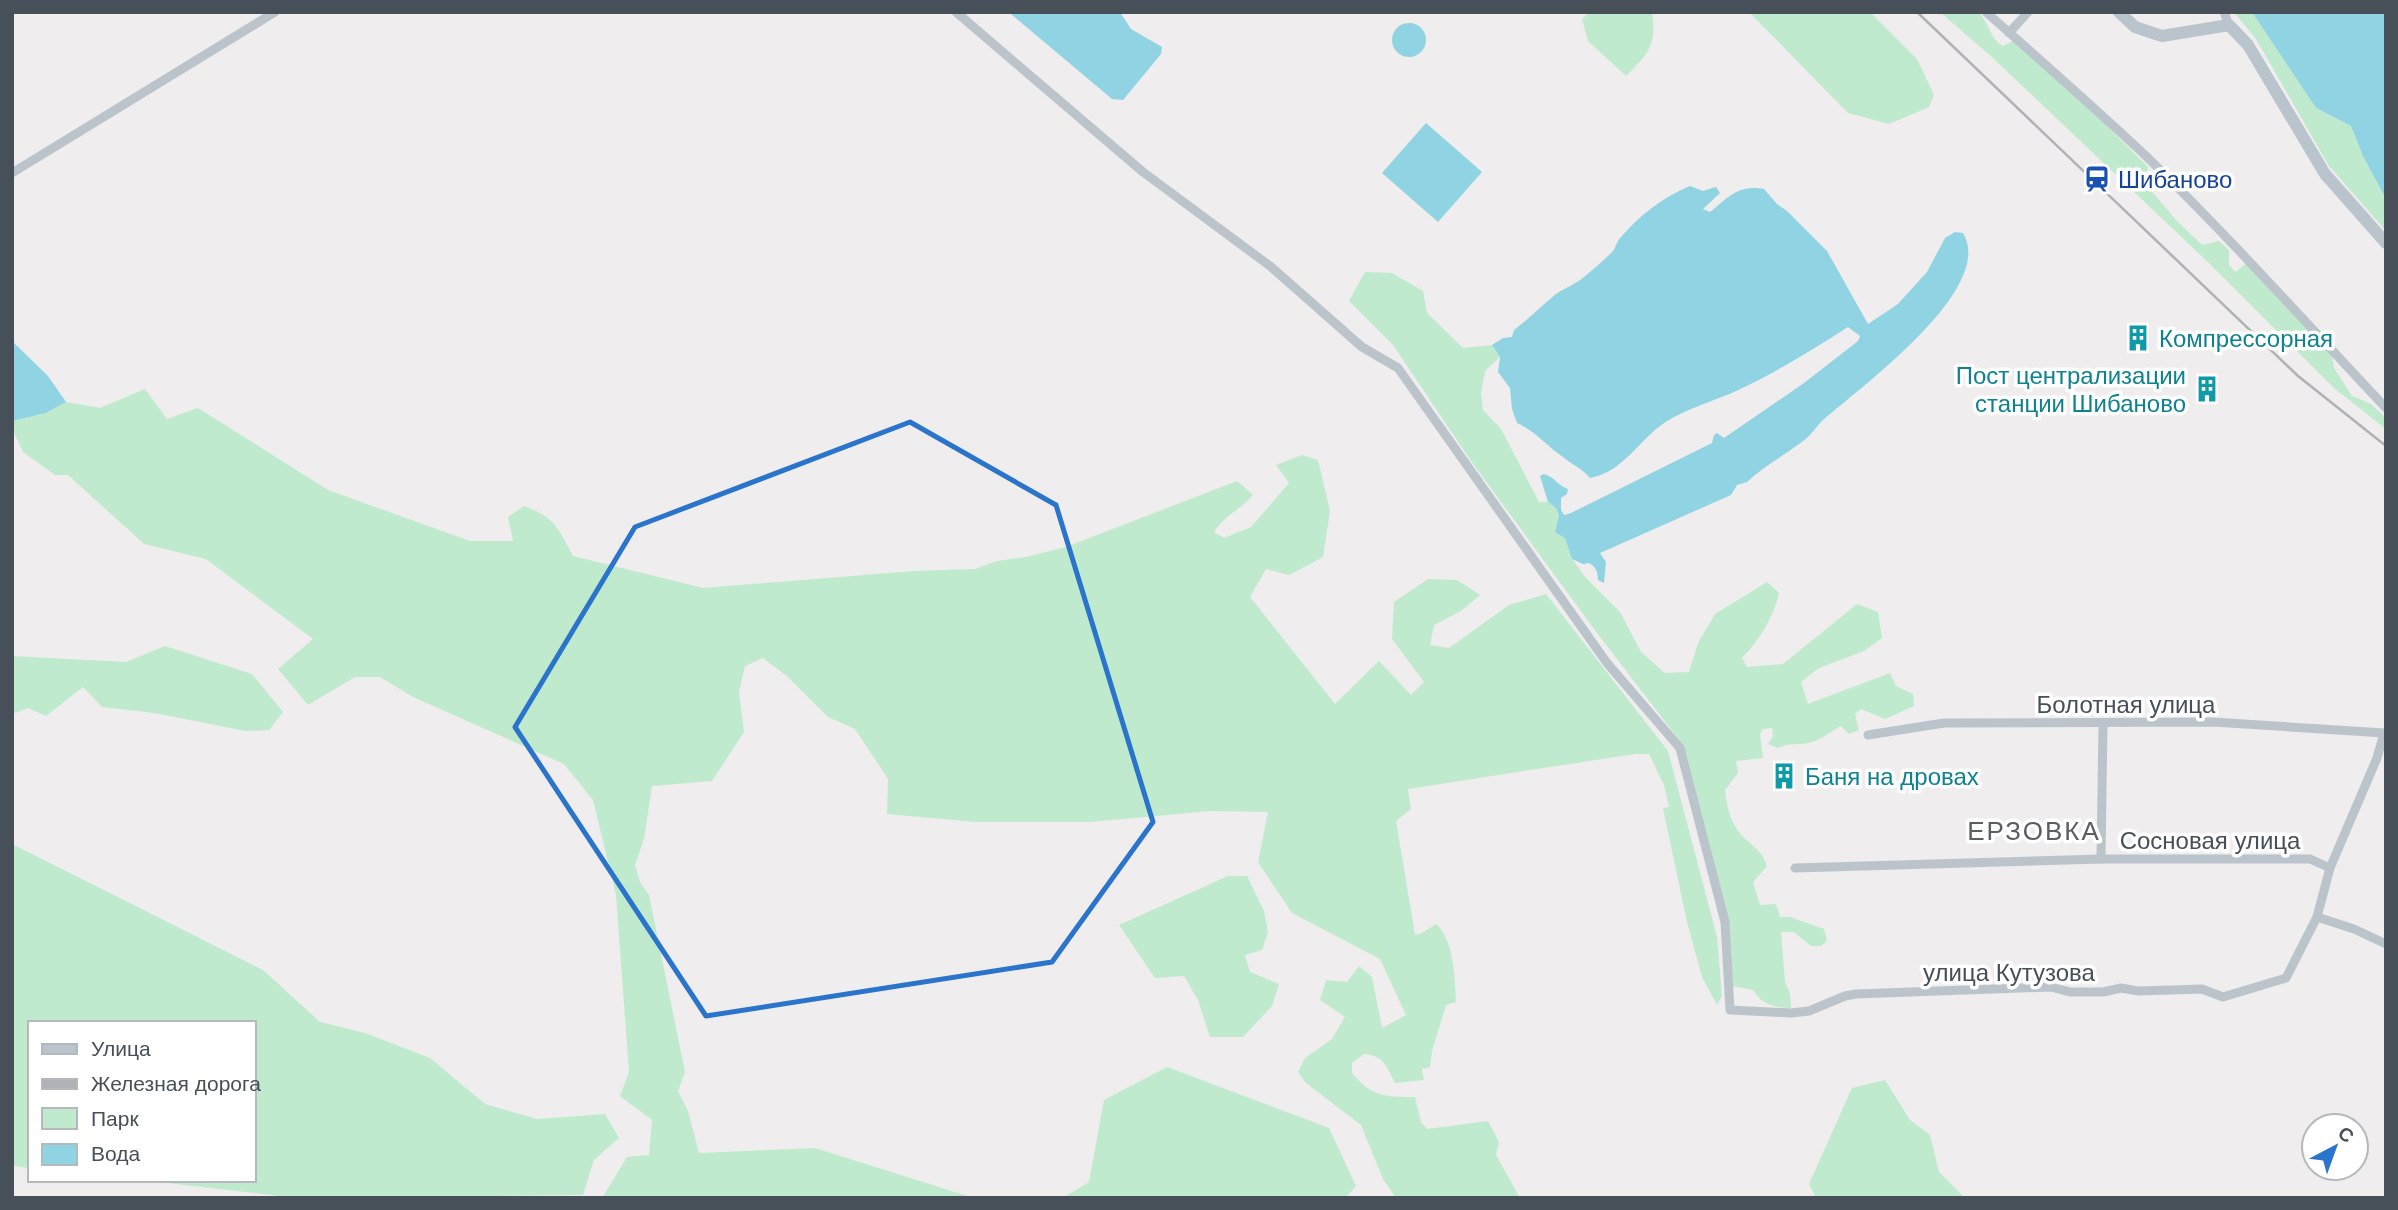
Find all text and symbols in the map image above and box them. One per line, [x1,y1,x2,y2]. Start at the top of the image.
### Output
station icon: Шибаново [2082,164,2112,194]
place label: Шибаново [2118,166,2232,193]
building icon: Компрессорная [2123,323,2153,353]
place label: Компрессорная [2159,325,2333,352]
place label: Пост централизации станции Шибаново [1956,362,2186,417]
building icon: Пост централизации станции Шибаново [2192,374,2222,404]
street label: Болотная улица [2037,691,2216,718]
building icon: Баня на дровах [1769,761,1799,791]
place label: Баня на дровах [1805,763,1979,790]
district label: ЕРЗОВКА [1967,816,2101,846]
street label: Сосновая улица [2120,827,2301,854]
street label: улица Кутузова [1923,959,2096,986]
legend [28,1021,256,1182]
text: Улица [91,1037,151,1060]
text: Железная дорога [91,1072,261,1095]
text: Парк [91,1107,139,1130]
north arrow [2300,1112,2370,1182]
text: С [2334,1122,2358,1147]
text: Вода [91,1142,140,1165]

